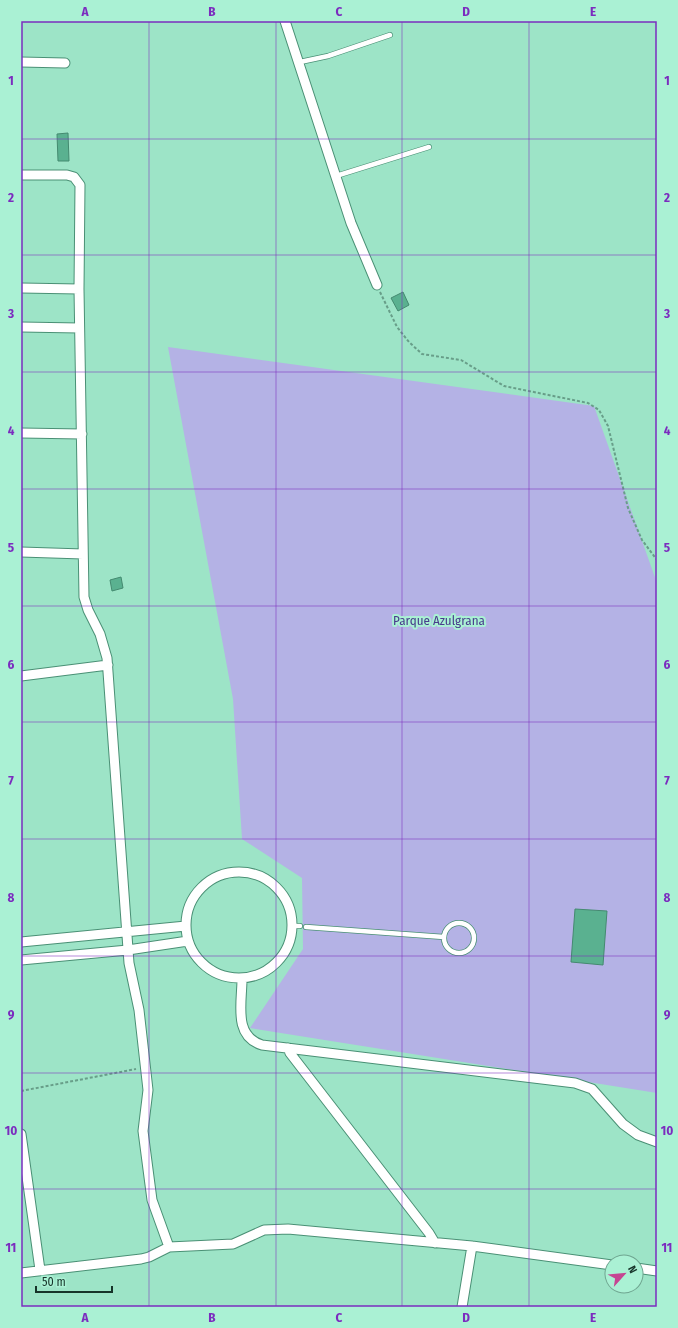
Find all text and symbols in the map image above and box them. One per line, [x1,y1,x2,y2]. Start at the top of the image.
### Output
text: A [80,4,89,19]
text: B [208,4,216,19]
text: C [336,4,343,19]
text: D [462,4,470,19]
text: E [590,4,596,19]
text: 1 [8,73,14,88]
text: 1 [664,73,670,88]
text: 2 [7,190,14,205]
text: 2 [663,190,670,205]
text: 3 [7,306,14,321]
text: 3 [663,306,670,321]
text: 4 [8,423,15,438]
text: 4 [664,423,671,438]
text: 5 [8,540,14,555]
text: 5 [664,540,670,555]
park label: Parque Azulgrana [393,613,485,628]
text: 6 [8,657,15,672]
text: 6 [664,657,671,672]
text: 7 [8,773,14,788]
text: 7 [664,773,670,788]
text: 8 [8,890,15,905]
text: 8 [664,890,671,905]
text: 9 [8,1007,15,1022]
text: 9 [664,1007,671,1022]
text: 10 [5,1123,17,1138]
text: 10 [661,1123,673,1138]
text: 11 [6,1240,16,1255]
text: 11 [662,1240,672,1255]
north arrow [604,1254,644,1294]
text: N [625,1264,640,1276]
scale bar [36,1268,112,1294]
text: 50 m [42,1275,66,1289]
text: A [80,1310,89,1325]
text: B [208,1310,216,1325]
text: C [336,1310,343,1325]
text: D [462,1310,470,1325]
text: E [590,1310,596,1325]

